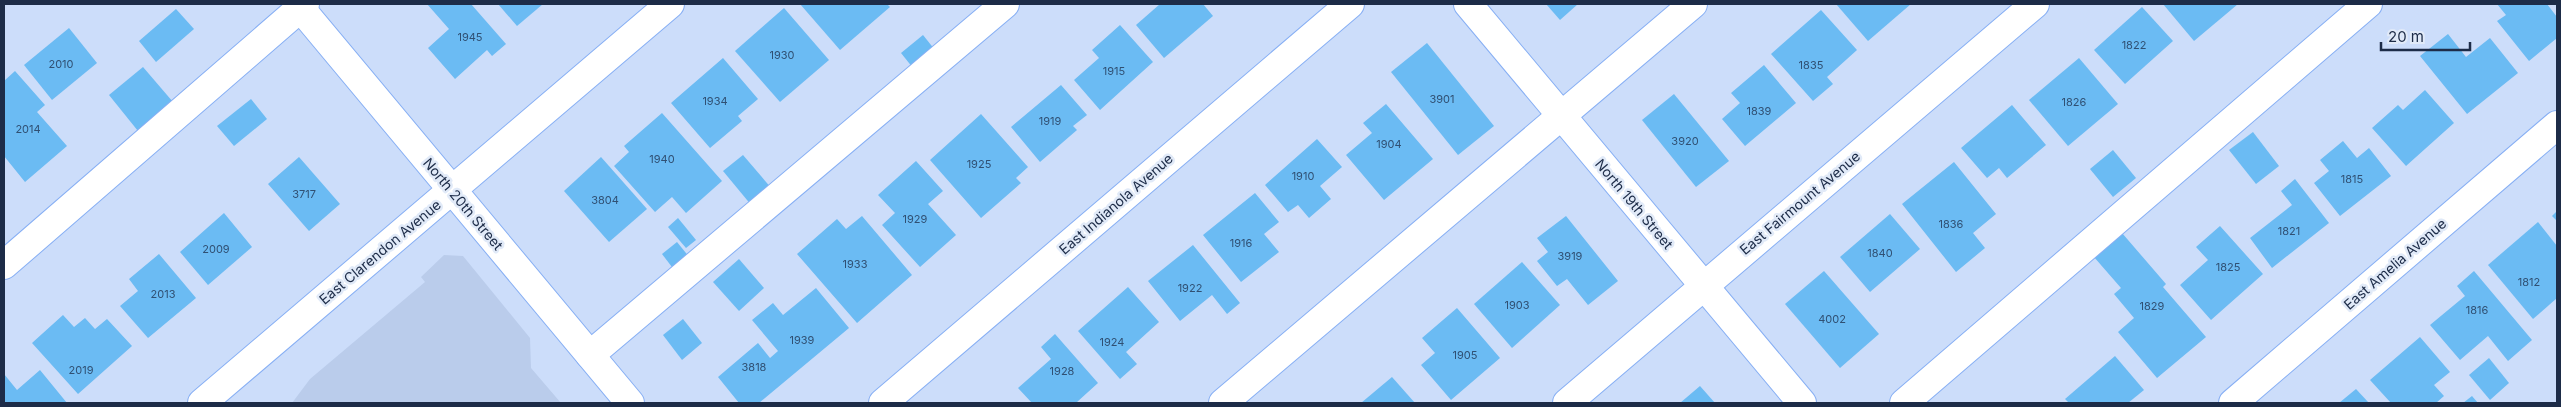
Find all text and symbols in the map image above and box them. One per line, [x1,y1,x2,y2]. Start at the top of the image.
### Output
scale bar [2381,20,2470,52]
text: 20 m [2388,27,2424,46]
house number: 1945 [457,30,483,44]
house number: 1822 [2122,38,2146,52]
house number: 1930 [769,48,795,62]
house number: 2010 [48,57,74,71]
house number: 1835 [1799,58,1824,72]
house number: 1915 [1103,64,1126,78]
house number: 3901 [1429,92,1455,106]
house number: 1934 [702,94,728,108]
house number: 1826 [2062,95,2087,109]
house number: 1839 [1747,104,1772,118]
house number: 1919 [1039,114,1061,128]
house number: 2014 [15,122,41,136]
house number: 3920 [1671,134,1699,148]
house number: 1904 [1376,137,1402,151]
street label: East Fairmount Avenue [1736,147,1863,258]
street label: East Indianola Avenue [1055,150,1176,258]
house number: 1940 [649,152,675,166]
street label: North 20th Street [420,154,507,254]
street label: North 19th Street [1592,155,1677,252]
house number: 1925 [967,157,992,171]
house number: 1910 [1292,169,1314,183]
house number: 1815 [2341,172,2364,186]
house number: 3717 [292,187,316,201]
house number: 3804 [591,193,619,207]
street label: East Clarendon Avenue [315,196,444,307]
house number: 1929 [903,212,928,226]
street label: East Amelia Avenue [2340,215,2449,313]
house number: 1836 [1939,217,1964,231]
house number: 1821 [2278,224,2300,238]
house number: 1916 [1230,236,1252,250]
house number: 2009 [202,242,230,256]
house number: 1840 [1867,246,1893,260]
house number: 3919 [1558,249,1583,263]
house number: 1933 [843,257,868,271]
house number: 1825 [2216,260,2241,274]
house number: 1812 [2518,275,2540,289]
house number: 1922 [1178,281,1202,295]
house number: 2013 [151,287,176,301]
house number: 1903 [1504,298,1530,312]
house number: 1829 [2140,299,2165,313]
house number: 1816 [2466,303,2488,317]
house number: 4002 [1818,312,1846,326]
house number: 1939 [790,333,815,347]
house number: 1924 [1100,335,1124,349]
house number: 1905 [1453,348,1478,362]
house number: 3818 [742,360,767,374]
house number: 2019 [69,363,94,377]
house number: 1928 [1050,364,1075,378]

